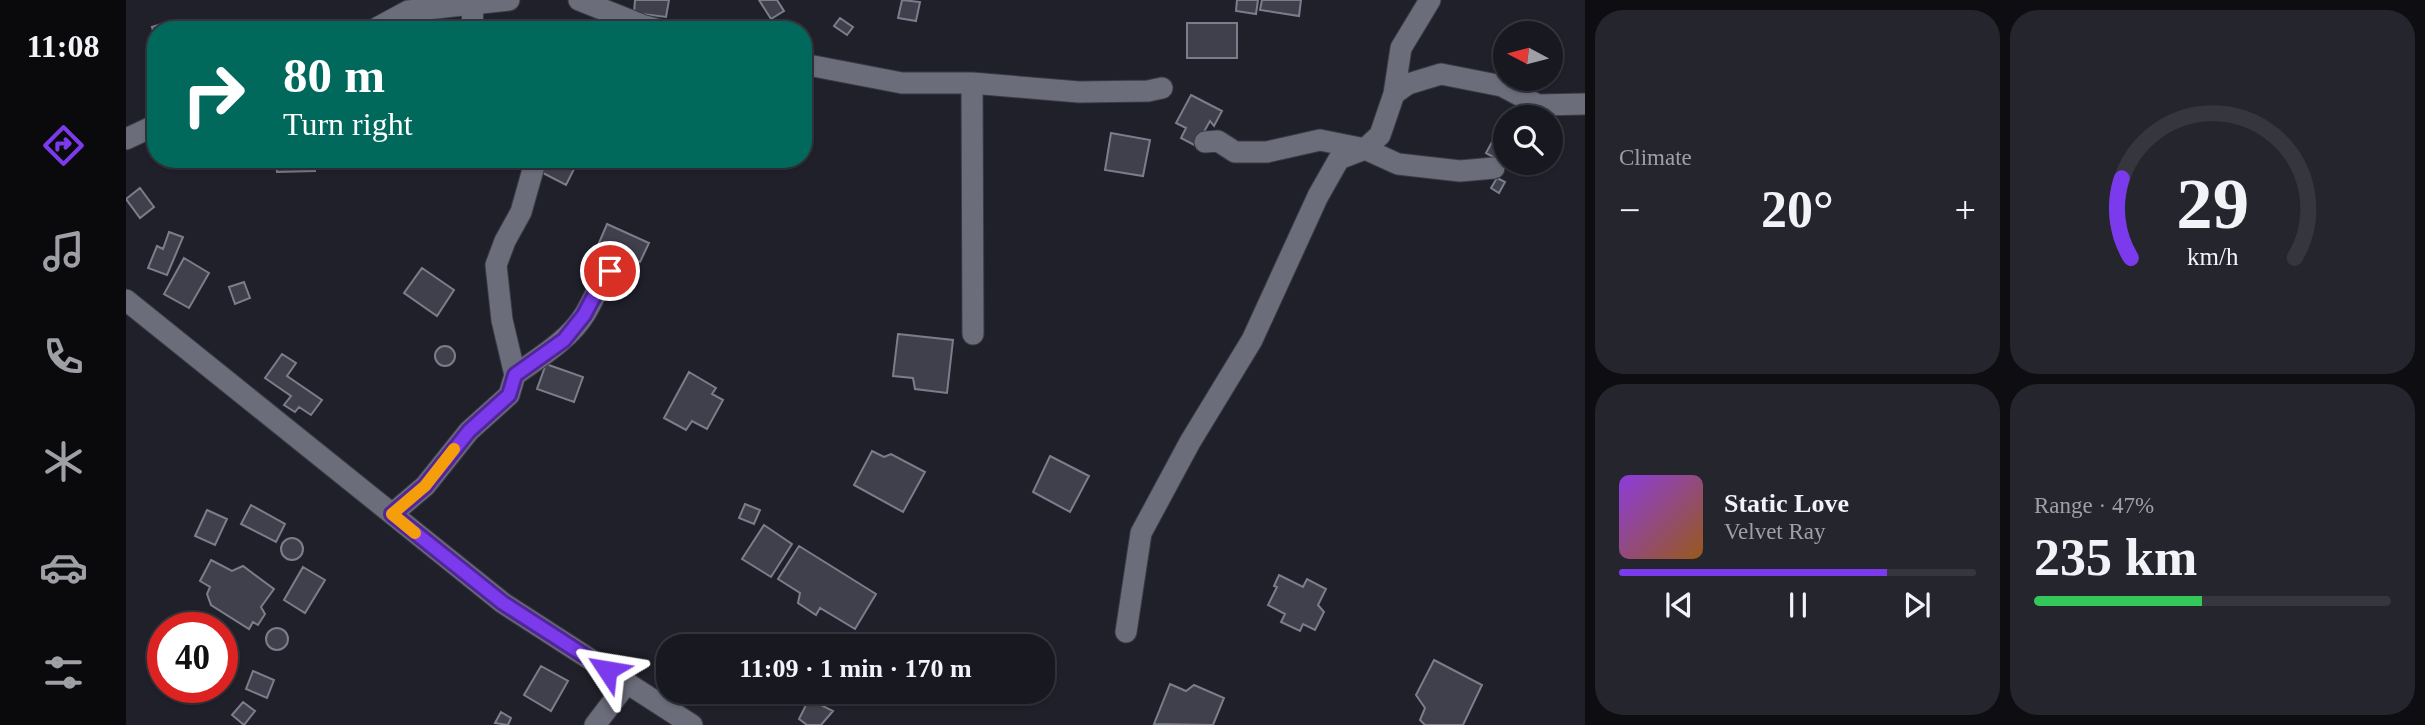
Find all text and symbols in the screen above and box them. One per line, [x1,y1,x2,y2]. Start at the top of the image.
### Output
north arrow [1493,21,1563,91]
map controls [1493,21,1563,175]
text: 11:08 [27,28,99,64]
text: 80 m [283,48,385,103]
icon: right [168,49,259,140]
button: search [1493,105,1563,175]
text: Turn right [283,106,413,142]
icon: directions [39,121,88,170]
text: Climate [1619,145,1692,170]
text: 29 [2176,163,2249,244]
text: 20° [1761,181,1834,238]
text: − [1619,189,1640,231]
text: + [1955,189,1976,231]
icon: music [39,227,88,276]
pin [580,241,640,301]
text: km/h [2187,243,2239,270]
icon: arrive [591,252,629,290]
icon: phone [39,332,88,381]
icon: climate [39,437,88,486]
text: Static Love [1724,489,1849,518]
text: Range · 47% [2034,493,2154,518]
text: Velvet Ray [1724,519,1826,544]
text: 235 km [2034,529,2197,586]
icon: car [39,543,88,592]
icon: previous [1660,586,1698,624]
icon: pause [1779,586,1817,624]
icon: next [1898,586,1936,624]
speed limit sign: 40 [147,612,238,703]
position arrow [570,633,644,707]
icon: filters [39,648,88,697]
text: 11:09 · 1 min · 170 m [739,654,972,683]

